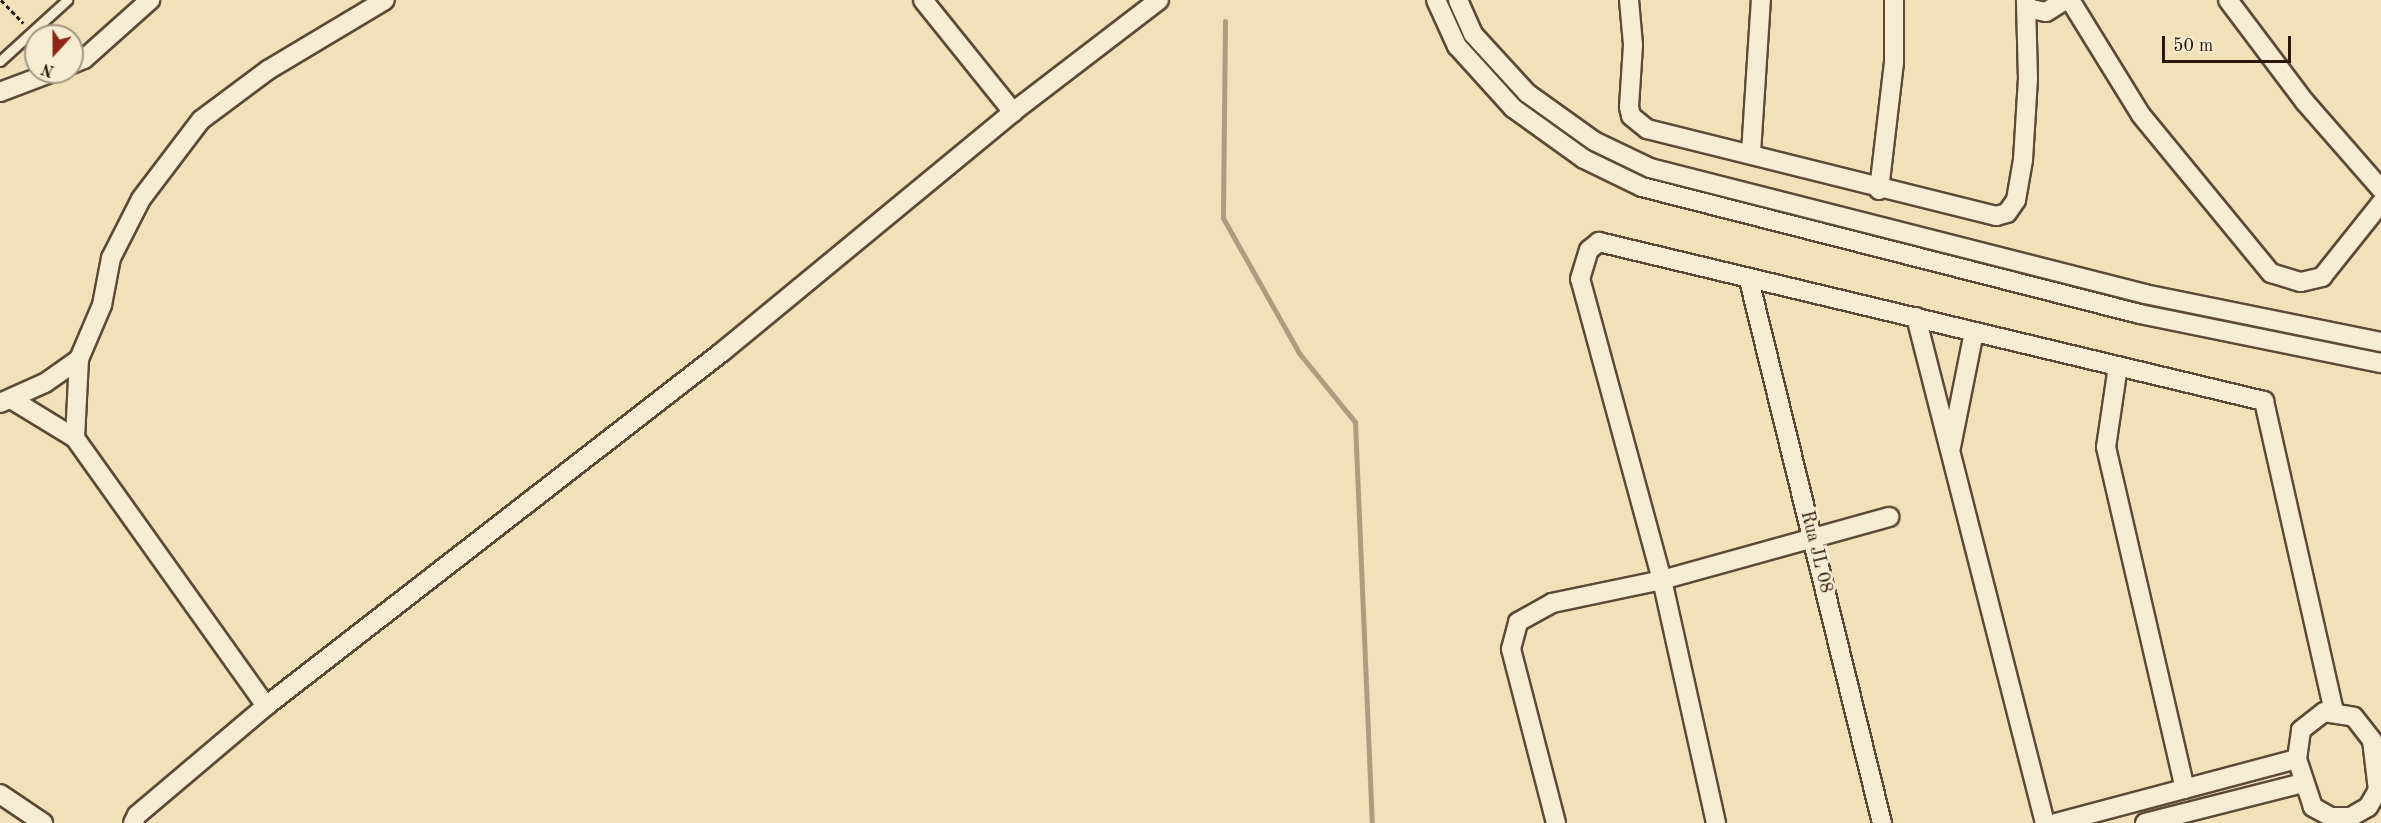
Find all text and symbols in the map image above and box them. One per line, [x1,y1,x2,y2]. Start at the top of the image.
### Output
north arrow [24,24,84,84]
scale bar [2165,24,2294,62]
text: 50 m [2173,37,2213,55]
text: N [40,59,57,79]
street label: Rua JL 08 [1795,509,1837,595]

